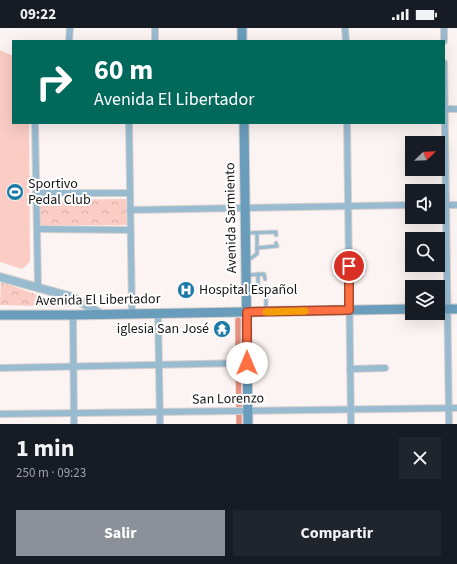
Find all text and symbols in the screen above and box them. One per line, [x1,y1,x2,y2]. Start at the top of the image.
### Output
text: 09:22 [20,4,56,25]
text: 60 m [94,50,153,90]
icon: right [28,56,80,108]
text: Avenida El Libertador [94,87,255,112]
north arrow [405,136,445,176]
map controls [405,136,445,320]
street label: Avenida Sarmiento [220,162,242,274]
place label: Sportivo Pedal Club [28,174,91,210]
sports icon: Sportivo Pedal Club [5,182,25,202]
button: sound [405,184,445,224]
button: search [405,232,445,272]
pin [332,249,366,283]
icon: arrive [338,255,360,277]
hospital icon: Hospital Español [176,280,196,300]
place label: Hospital Español [199,280,298,300]
button: layers [405,280,445,320]
street label: Avenida El Libertador [35,289,161,311]
place label: iglesia San José [117,319,209,339]
temple icon: iglesia San José [212,319,232,339]
position arrow [226,342,268,384]
street label: San Lorenzo [192,388,264,410]
text: 1 min [16,431,74,466]
button: close [399,437,441,479]
text: 250 m · 09:23 [16,464,86,482]
button: Salir [16,510,225,556]
button: Compartir [233,510,441,556]

